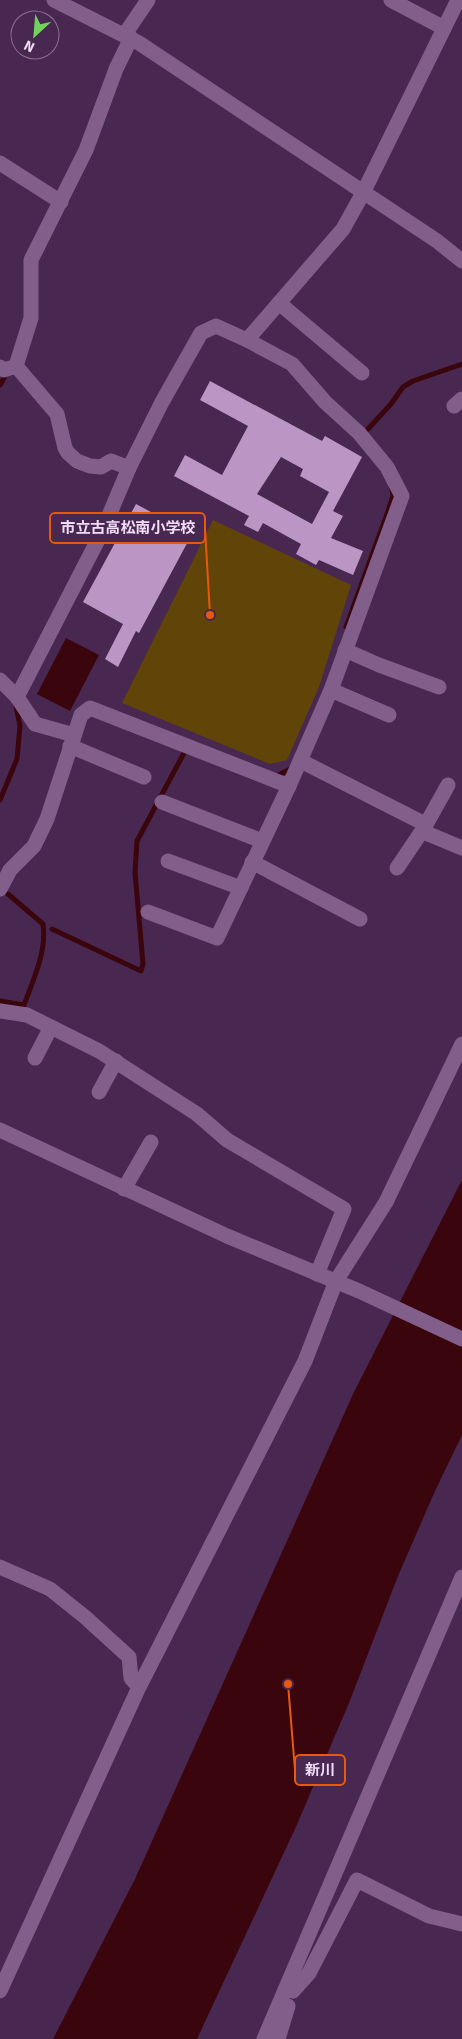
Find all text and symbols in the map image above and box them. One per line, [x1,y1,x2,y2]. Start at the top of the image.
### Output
north arrow [10,10,60,60]
text: N [21,36,38,56]
callout: 市立古高松南小学校 [50,513,205,543]
text: 市立古高松南小学校 [60,519,196,537]
callout: 新川 [295,1755,345,1785]
text: 新川 [305,1761,335,1779]

